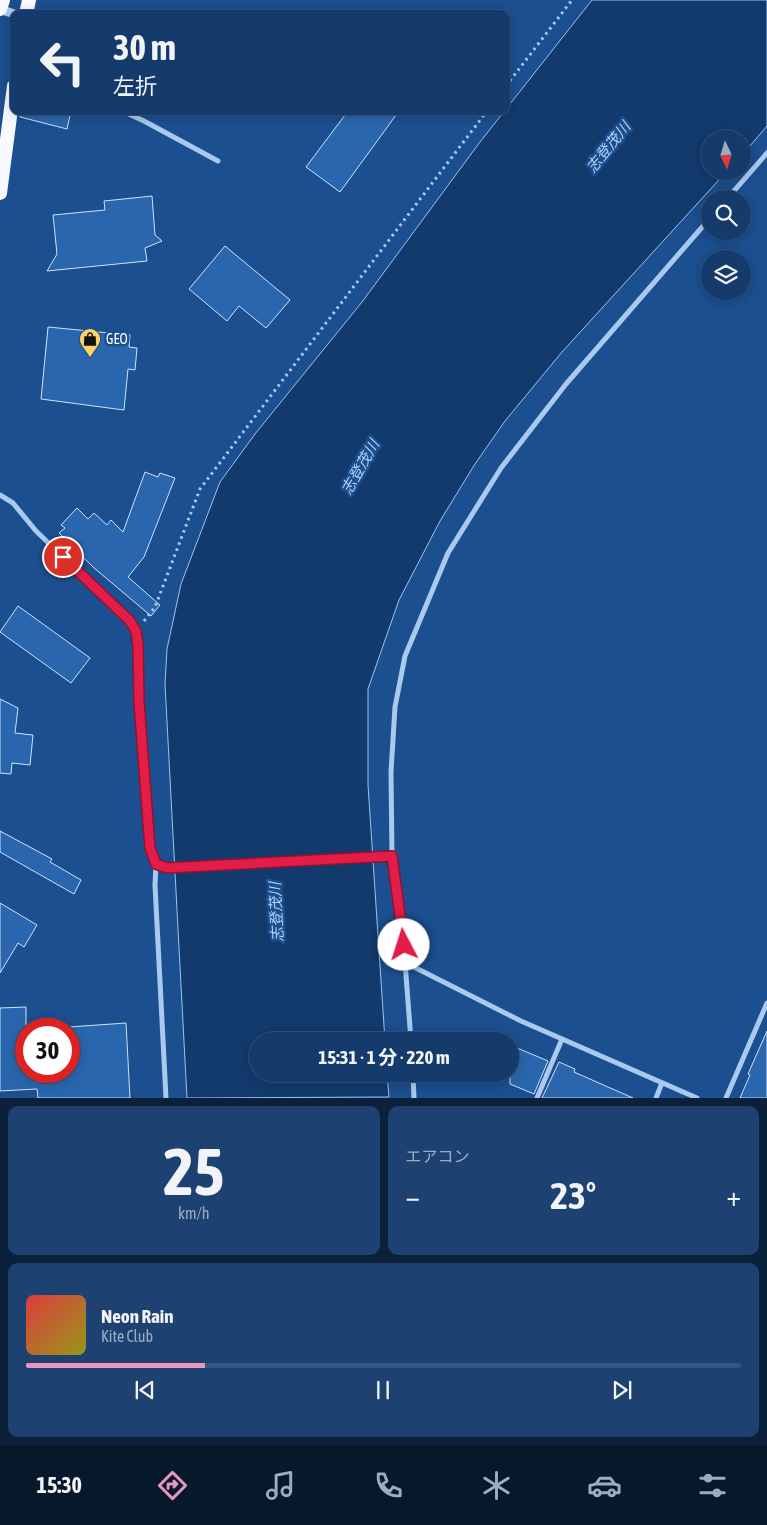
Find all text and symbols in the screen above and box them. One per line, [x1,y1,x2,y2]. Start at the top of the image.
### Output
text: 30 m [113,27,176,67]
icon: left [30,30,95,95]
text: 左折 [113,73,157,99]
water label: 志登茂川 [583,117,635,176]
north arrow [701,130,751,180]
map controls [701,130,751,300]
button: search [701,190,751,240]
button: layers [701,250,751,300]
shop icon: GEO [78,327,102,358]
place label: GEO [106,331,128,347]
water label: 志登茂川 [338,435,383,497]
pin [42,536,84,578]
icon: arrive [49,543,77,571]
water label: 志登茂川 [266,880,286,942]
position arrow [377,918,429,970]
speed limit sign: 30 [15,1018,80,1083]
text: 15:31 · 1 分 · 220 m [318,1046,450,1068]
text: 25 [163,1134,224,1209]
text: エアコン [406,1147,470,1165]
text: 23° [550,1174,596,1217]
text: − [406,1180,420,1212]
text: + [726,1180,741,1212]
text: km/h [178,1204,210,1222]
text: Neon Rain [101,1305,173,1327]
text: Kite Club [101,1327,153,1345]
icon: previous [131,1376,159,1404]
icon: pause [369,1376,397,1404]
icon: next [608,1376,636,1404]
icon: directions [155,1468,190,1503]
icon: music [263,1468,298,1503]
icon: phone [371,1468,406,1503]
icon: climate [479,1468,514,1503]
icon: car [587,1468,622,1503]
icon: filters [695,1468,730,1503]
text: 15:30 [37,1472,82,1498]

